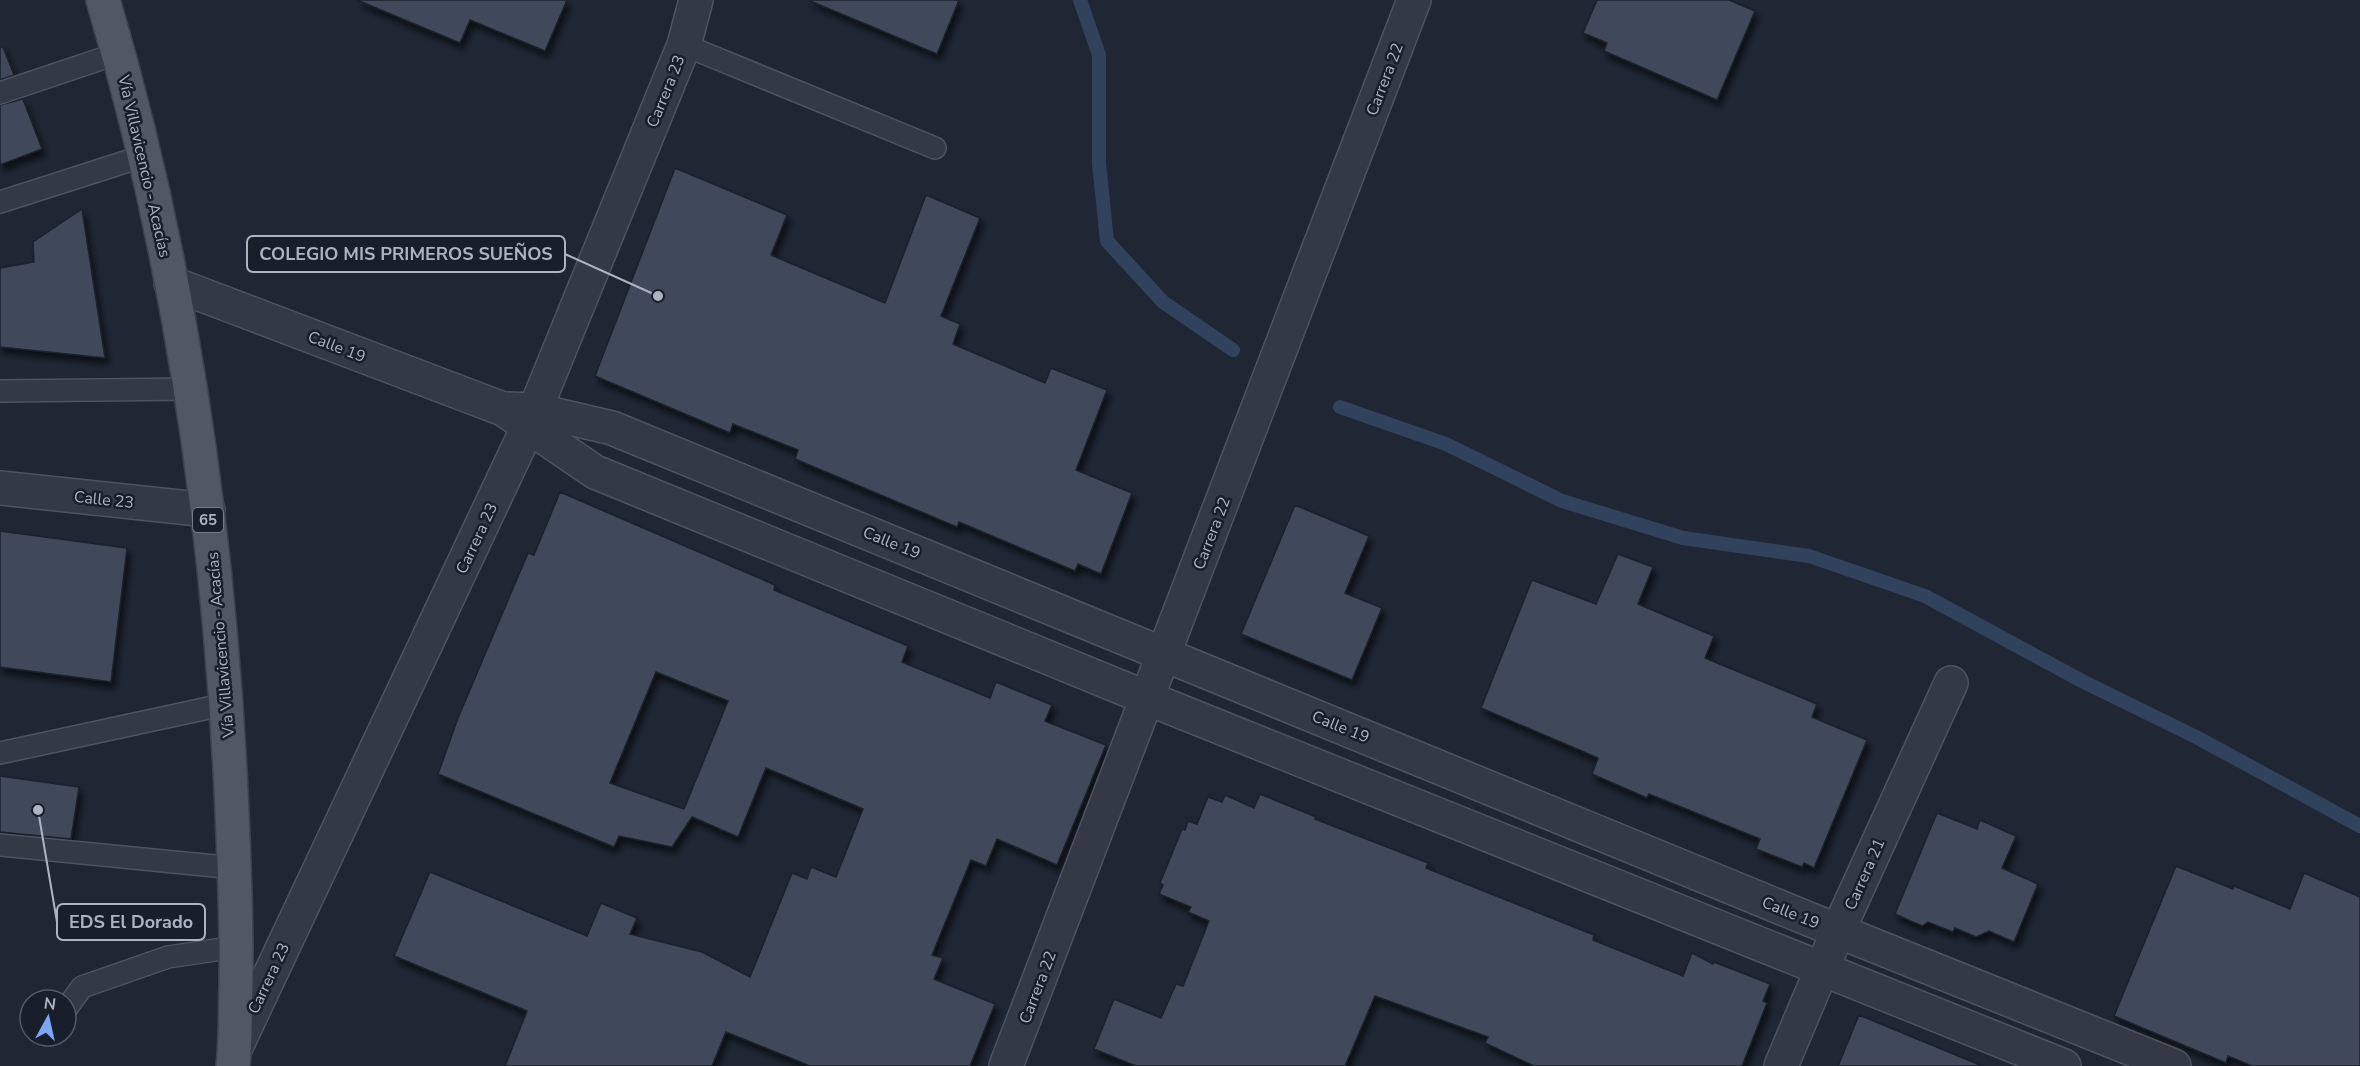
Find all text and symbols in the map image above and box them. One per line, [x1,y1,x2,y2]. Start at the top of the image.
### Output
street label: Carrera 22 [1361,40,1409,119]
street label: Carrera 23 [641,52,690,131]
street label: Vía Villavicencio - Acacías [112,72,176,260]
callout: COLEGIO MIS PRIMEROS SUEÑOS [247,236,565,272]
text: COLEGIO MIS PRIMEROS SUEÑOS [259,242,553,266]
street label: Calle 19 [305,326,369,368]
street label: Calle 23 [73,486,135,514]
street label: Carrera 22 [1188,494,1236,573]
street label: Carrera 23 [451,499,503,578]
road number: 65 [193,508,223,532]
street label: Calle 19 [860,521,924,564]
street label: Vía Villavicencio - Acacías [202,551,240,740]
street label: Calle 19 [1309,705,1373,748]
street label: Carrera 21 [1839,835,1890,914]
street label: Calle 19 [1759,891,1823,934]
callout: EDS El Dorado [57,904,205,940]
text: EDS El Dorado [69,910,193,934]
street label: Carrera 23 [243,939,295,1018]
street label: Carrera 22 [1014,948,1062,1027]
north arrow [18,988,78,1048]
text: N [42,992,57,1016]

